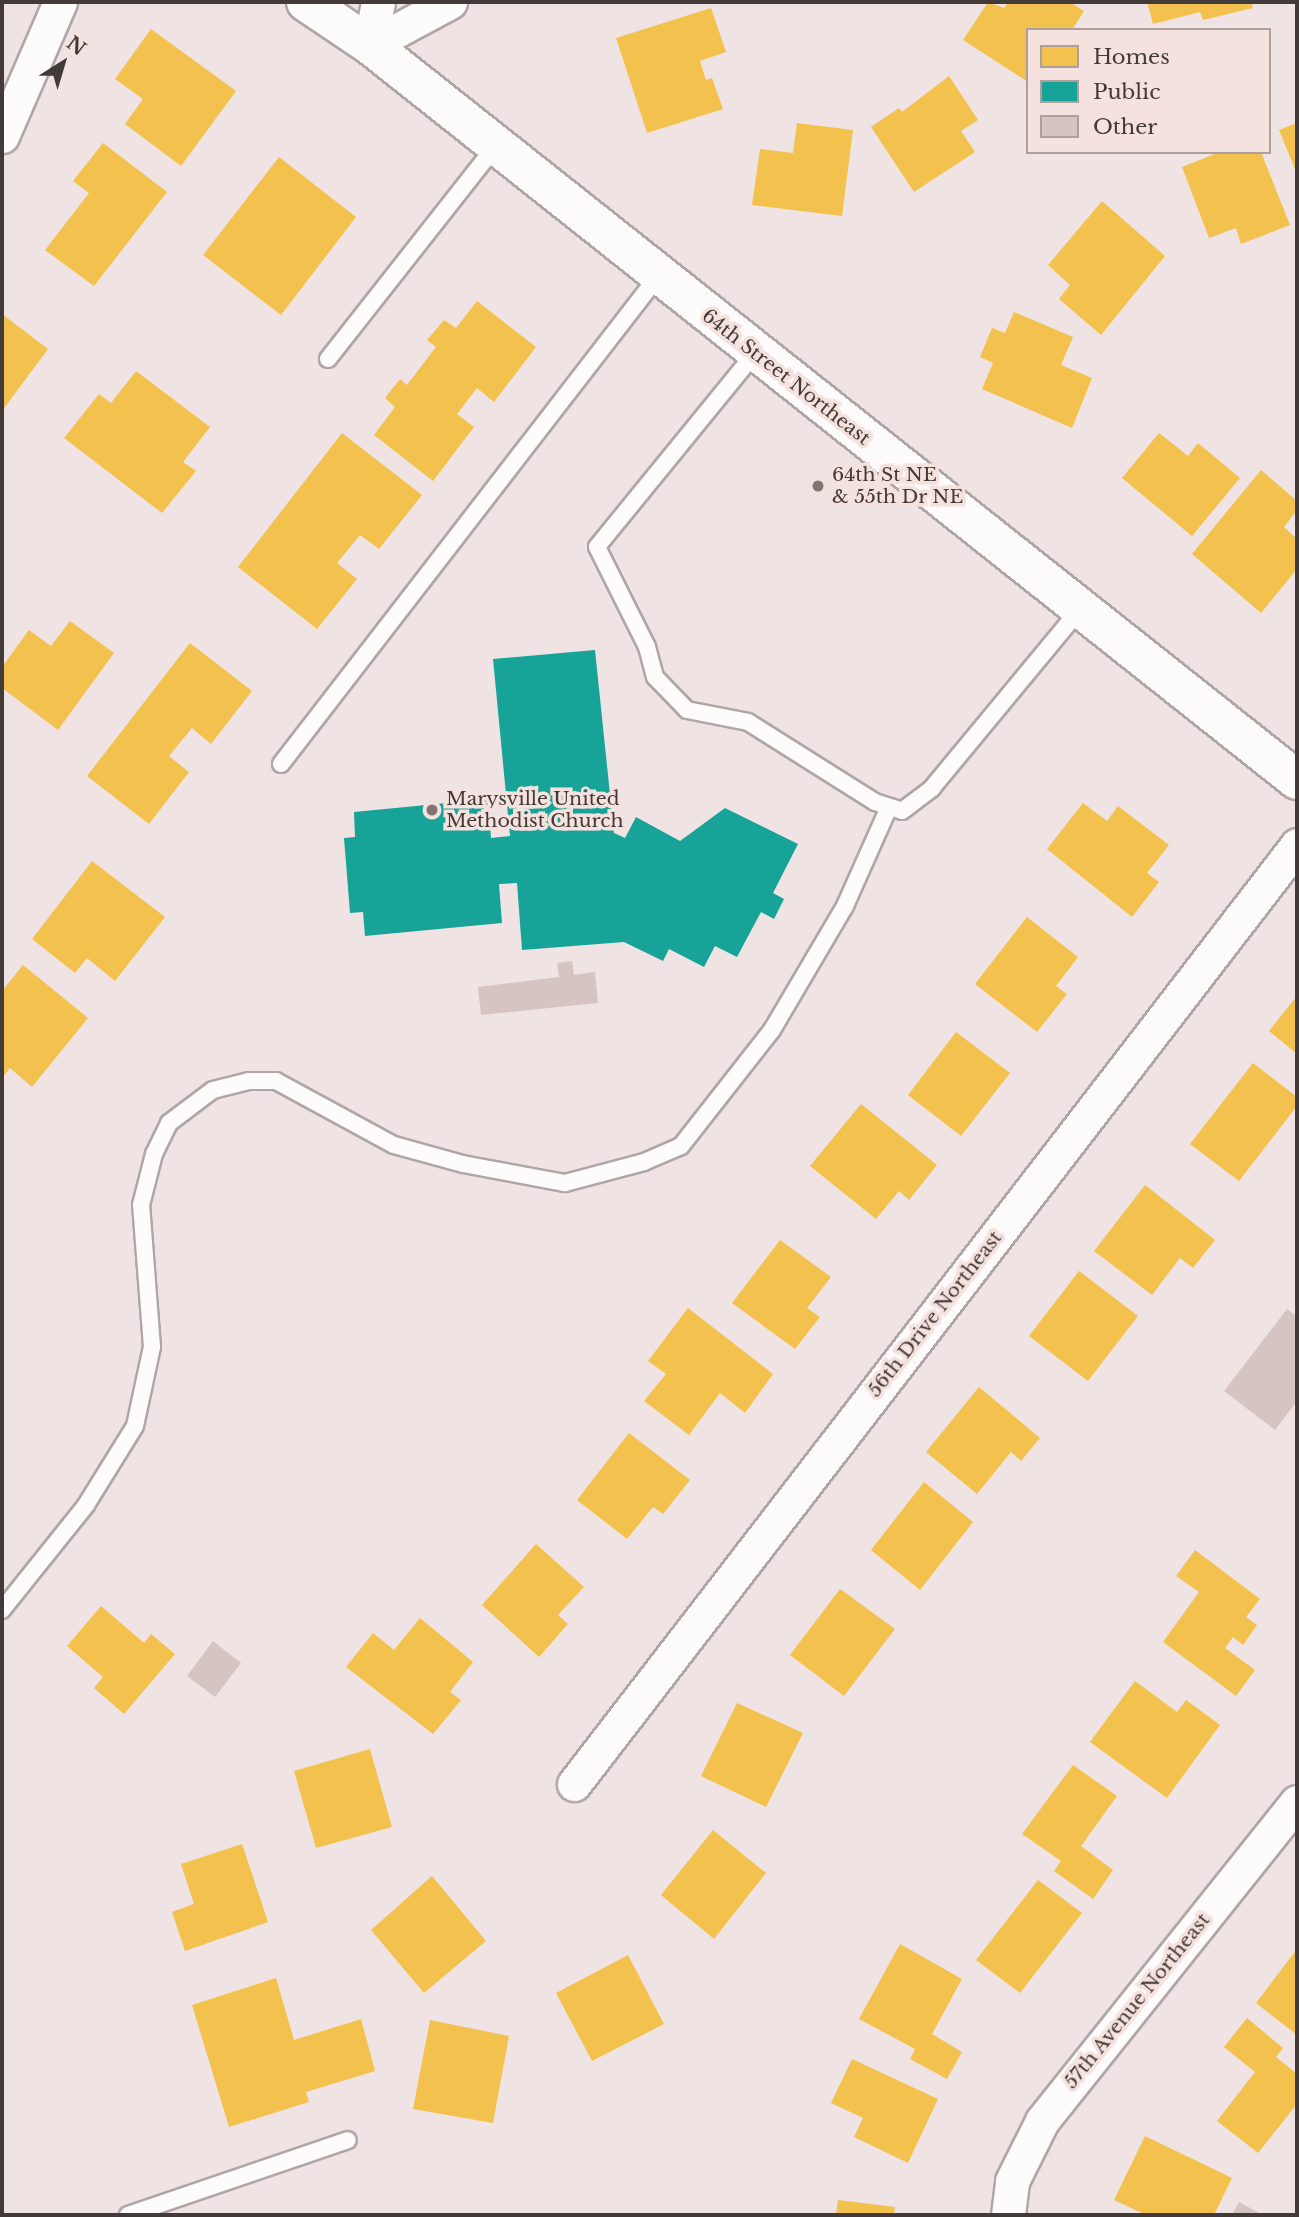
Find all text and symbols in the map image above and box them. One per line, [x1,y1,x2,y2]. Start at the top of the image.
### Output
north arrow [28,28,98,98]
legend [1026,28,1271,154]
text: N [62,31,90,60]
text: Homes [1093,44,1170,70]
text: Public [1093,79,1160,105]
text: Other [1093,114,1157,140]
street label: 64th Street Northeast [697,304,875,450]
place label: 64th St NE & 55th Dr NE [832,464,964,508]
marker: 64th St NE & 55th Dr NE [810,478,826,494]
place label: Marysville United Methodist Church [446,788,624,832]
marker: Marysville United Methodist Church [424,802,440,818]
street label: 56th Drive Northeast [863,1227,1007,1401]
street label: 57th Avenue Northeast [1059,1909,1215,2093]

